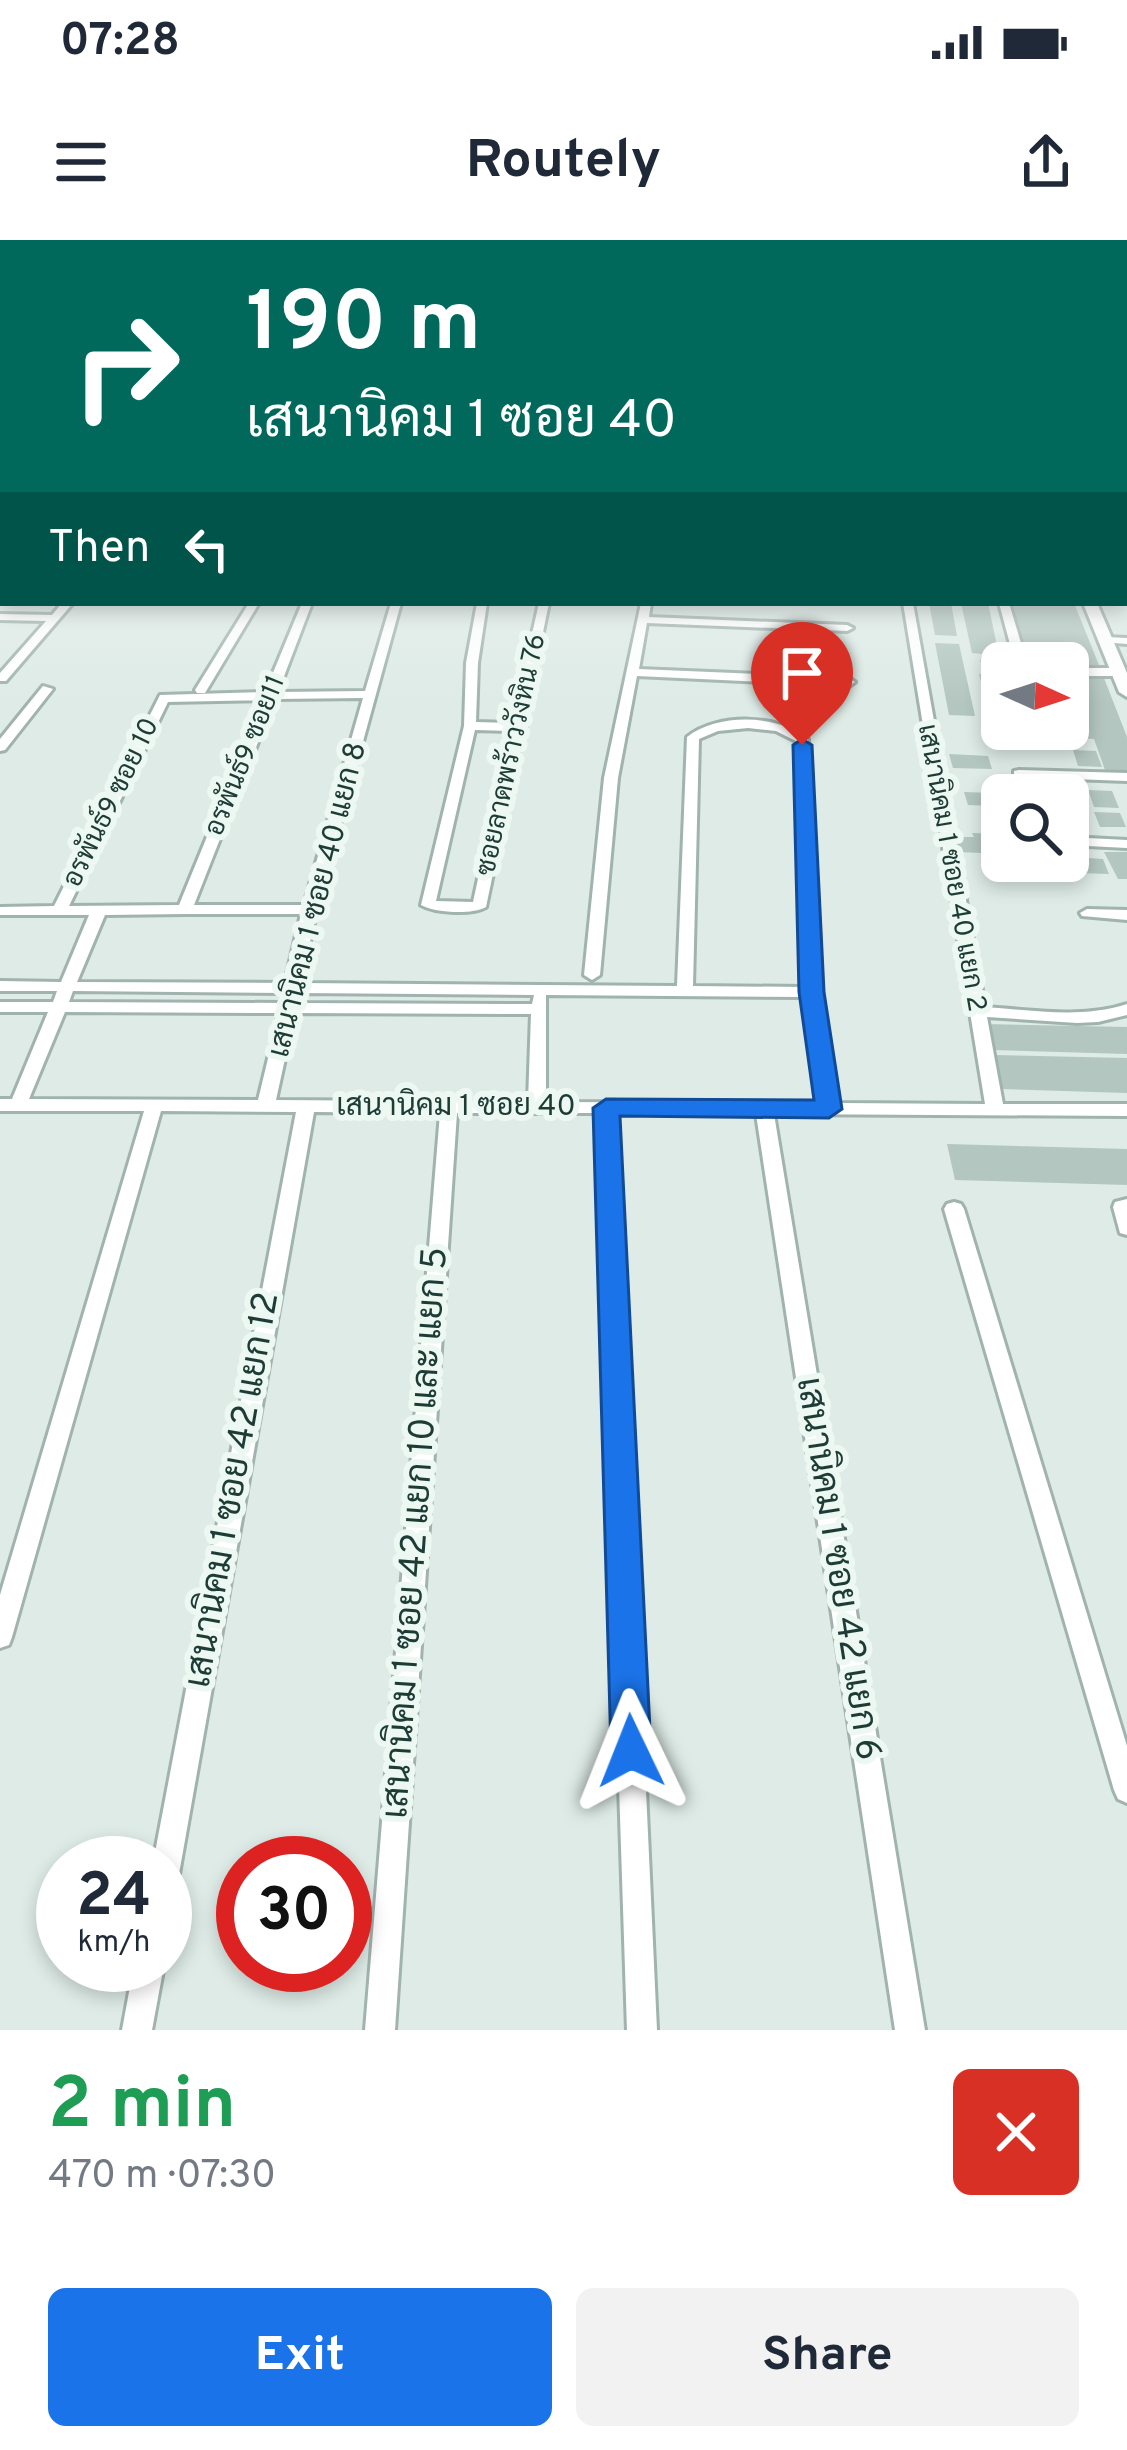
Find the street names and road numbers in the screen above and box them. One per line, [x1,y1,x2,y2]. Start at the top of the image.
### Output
street label: ซอยลาดพร้าววังหิน 76 [467,630,554,879]
street label: อรพันธ์9 ซอย11 [195,669,294,842]
street label: อรพันธ์9 ซอย 10 [54,711,168,893]
street label: เสนานิคม 1 ซอย 40 แยก 2 [909,721,994,1014]
street label: เสนานิคม 1 ซอย 40 แยก 8 [261,738,376,1062]
street label: เสนานิคม 1 ซอย 40 [336,1088,576,1126]
street label: เสนานิคม 1 ซอย 42 แยก 10 และ แยก 5 [374,1246,460,1820]
street label: เสนานิคม 1 ซอย 42 แยก 12 [177,1289,291,1691]
street label: เสนานิคม 1 ซอย 42 แยก 6 [784,1374,890,1764]

